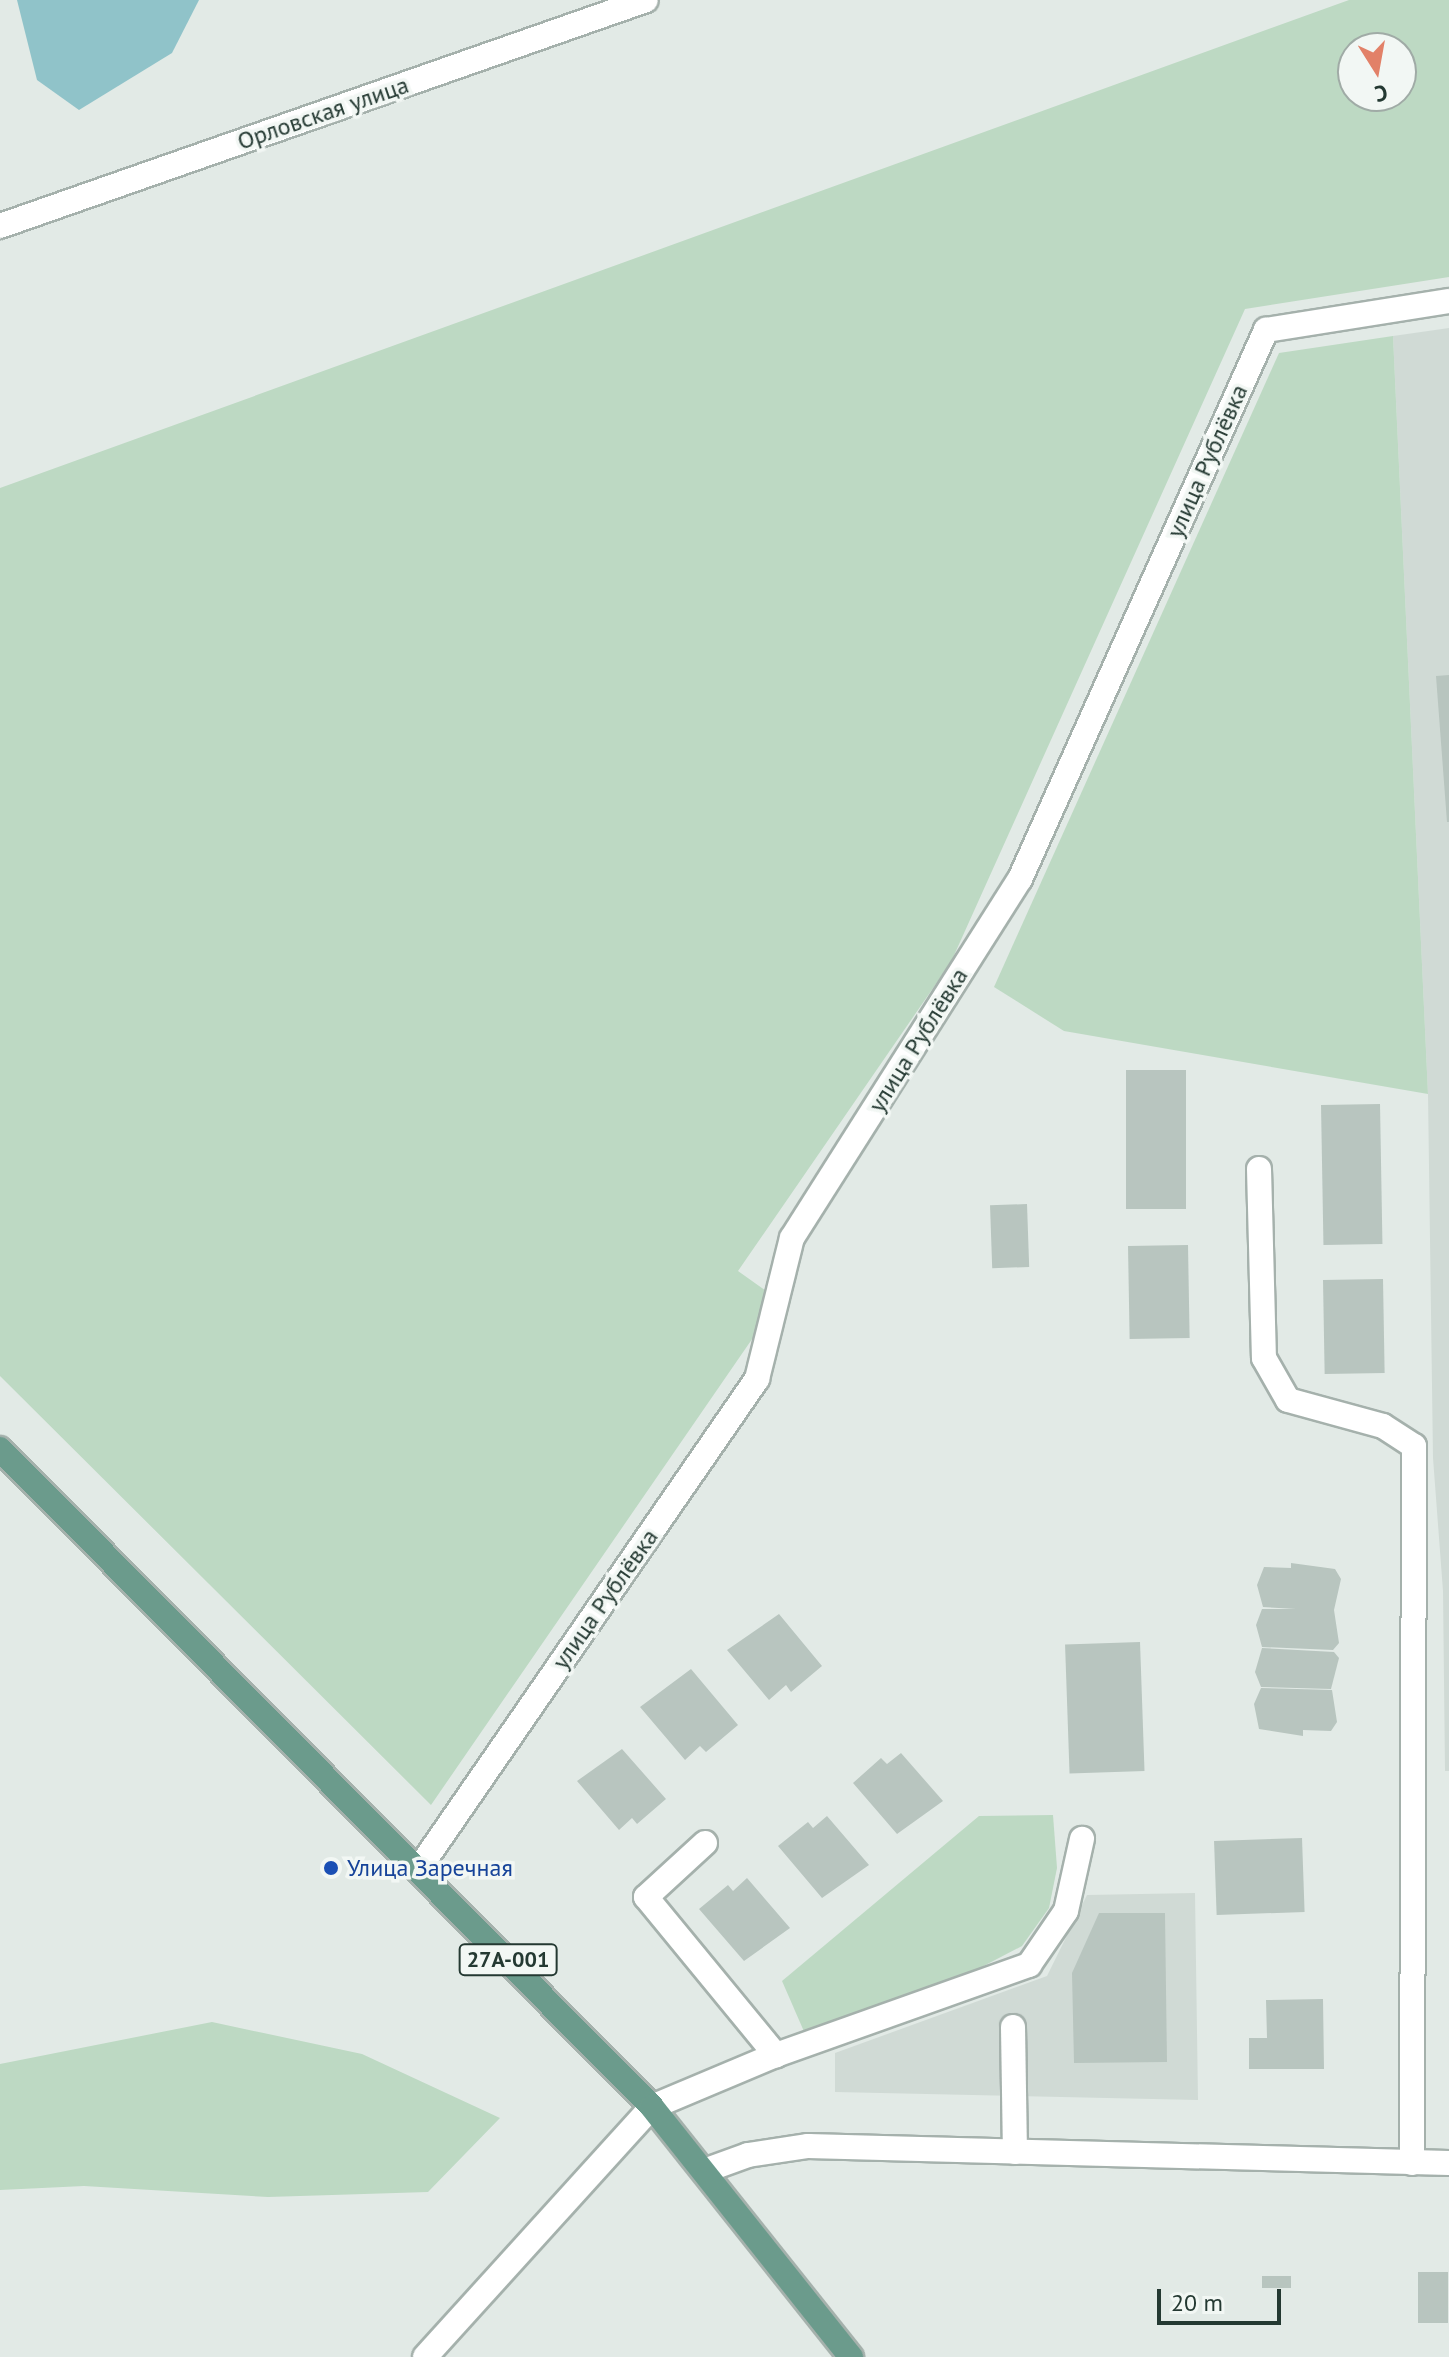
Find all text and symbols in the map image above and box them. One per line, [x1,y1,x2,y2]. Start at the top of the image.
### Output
north arrow [1337,32,1417,112]
street label: Орловская улица [234,70,412,156]
text: С [1372,79,1390,109]
street label: улица Рублёвка [1160,380,1254,542]
street label: улица Рублёвка [862,963,974,1117]
street label: улица Рублёвка [546,1523,664,1675]
place label: Улица Заречная [347,1854,513,1882]
marker: Улица Заречная [322,1859,340,1877]
road number: 27А-001 [458,1942,558,1978]
scale bar [1161,2273,1285,2323]
text: 20 m [1171,2287,1223,2318]

